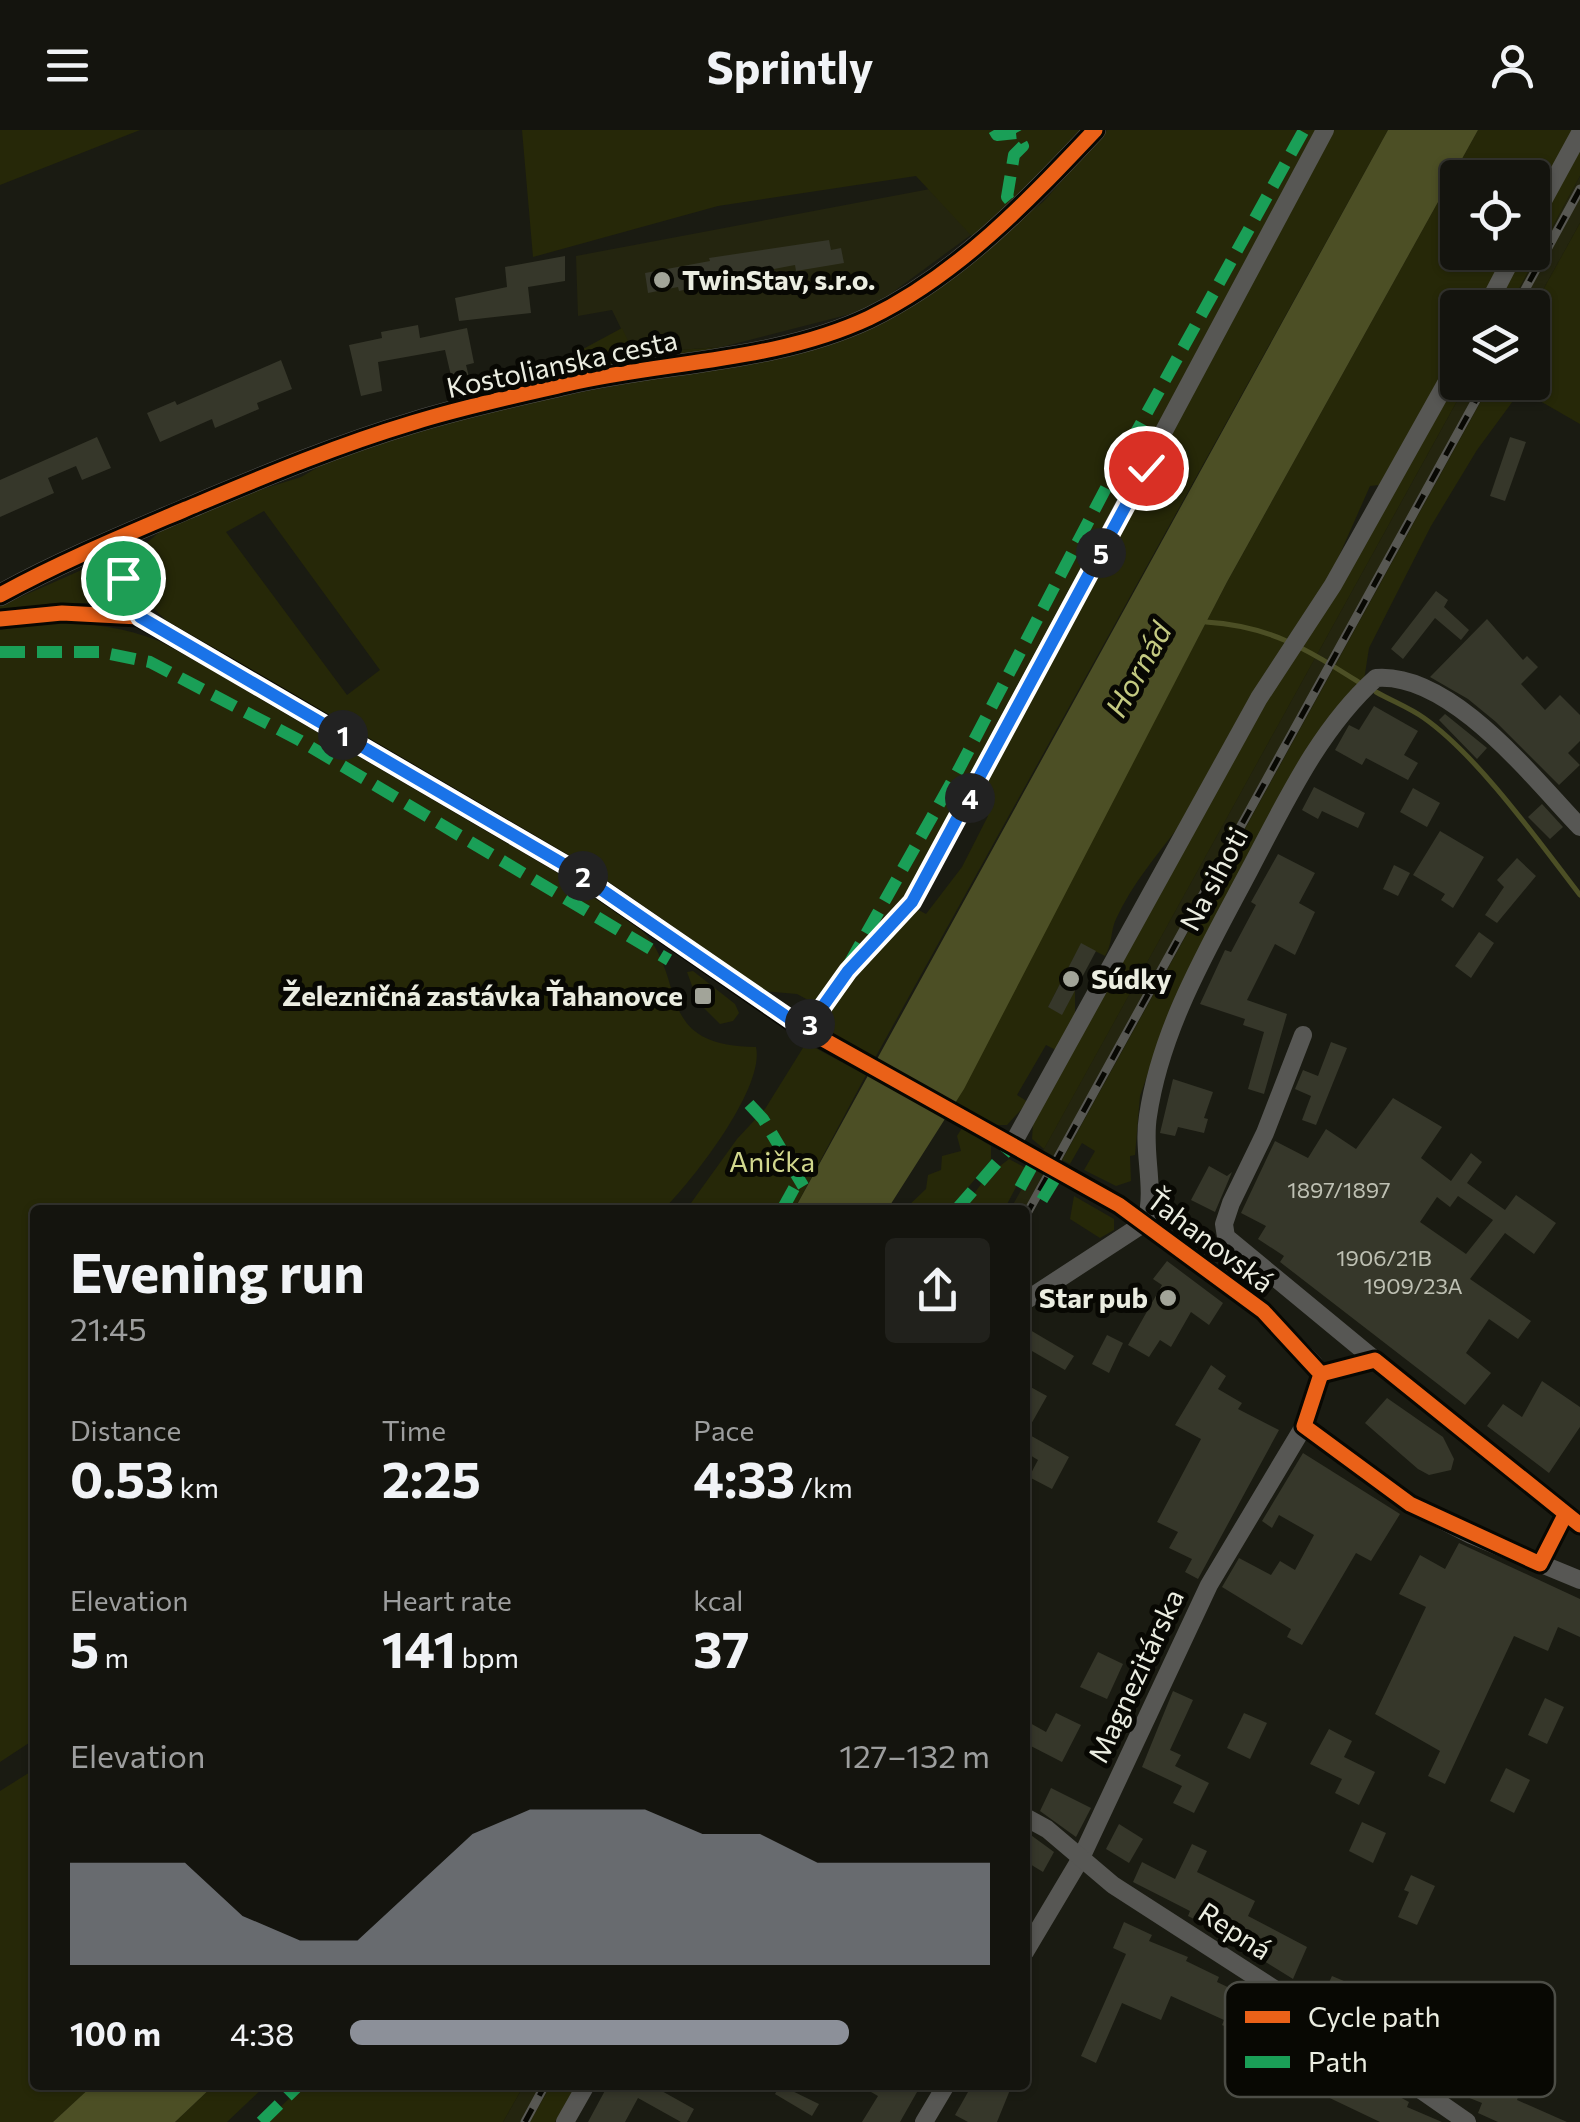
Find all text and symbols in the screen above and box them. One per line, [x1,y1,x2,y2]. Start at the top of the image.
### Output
icon: menu [40,38,95,93]
text: Sprintly [707,38,873,93]
icon: person [1485,38,1540,93]
map controls [1440,160,1550,400]
button: locate [1440,160,1550,270]
place label: TwinStav, s.r.o. [682,262,875,296]
marker: TwinStav, s.r.o. [651,269,673,291]
button: layers [1440,290,1550,400]
street label: Kostolianska cesta [443,322,680,404]
pin [1104,426,1189,511]
icon: check [1119,441,1174,496]
pin: 5 [1076,528,1126,578]
pin [81,536,166,621]
text: 5 [1093,536,1109,570]
icon: arrive [96,551,151,606]
water label: Hornád [1096,614,1179,723]
pin: 1 [318,710,368,760]
text: 1 [337,718,349,752]
pin: 4 [945,773,995,823]
text: 4 [961,781,979,815]
street label: Na sihoti [1172,821,1254,936]
pin: 2 [558,851,608,901]
text: 2 [575,859,591,893]
place label: Súdky [1091,961,1172,995]
marker: Súdky [1060,968,1082,990]
place label: Železničná zastávka Ťahanovce [282,978,683,1012]
marker: Železničná zastávka Ťahanovce [692,985,714,1007]
pin: 3 [785,999,835,1049]
text: 3 [802,1007,818,1041]
park label: Anička [729,1144,815,1178]
house number: 1897/1897 [1287,1176,1391,1203]
street label: Ťahanovská [1141,1182,1281,1299]
text: Evening run [70,1237,365,1304]
button: share [885,1238,990,1343]
house number: 1906/21B [1336,1244,1432,1271]
house number: 1909/23A [1363,1272,1463,1299]
place label: Star pub [1039,1280,1148,1314]
marker: Star pub [1157,1287,1179,1309]
text: 21:45 [70,1308,147,1348]
text: Distance [70,1413,181,1447]
text: Time [382,1413,446,1447]
text: Pace [693,1413,754,1447]
text: 0.53 [70,1447,174,1508]
text: 2:25 [382,1447,481,1508]
text: 4:33 [693,1447,795,1508]
text: km [174,1470,219,1504]
text: /km [795,1470,853,1504]
text: Elevation [70,1583,188,1617]
text: Heart rate [382,1583,512,1617]
text: kcal [693,1583,743,1617]
street label: Magnezitárska [1080,1583,1190,1768]
text: 5 [70,1617,99,1678]
text: 141 [382,1617,456,1678]
text: 37 [693,1617,749,1678]
text: m [99,1640,129,1674]
text: bpm [456,1640,519,1674]
text: Elevation [70,1735,205,1775]
text: 127–132 m [839,1735,990,1775]
street label: Repná [1193,1894,1278,1966]
legend [1225,1982,1555,2097]
text: Cycle path [1308,1999,1440,2033]
text: 100 m [70,2013,161,2053]
text: 4:38 [230,2013,294,2053]
text: Path [1308,2044,1368,2078]

